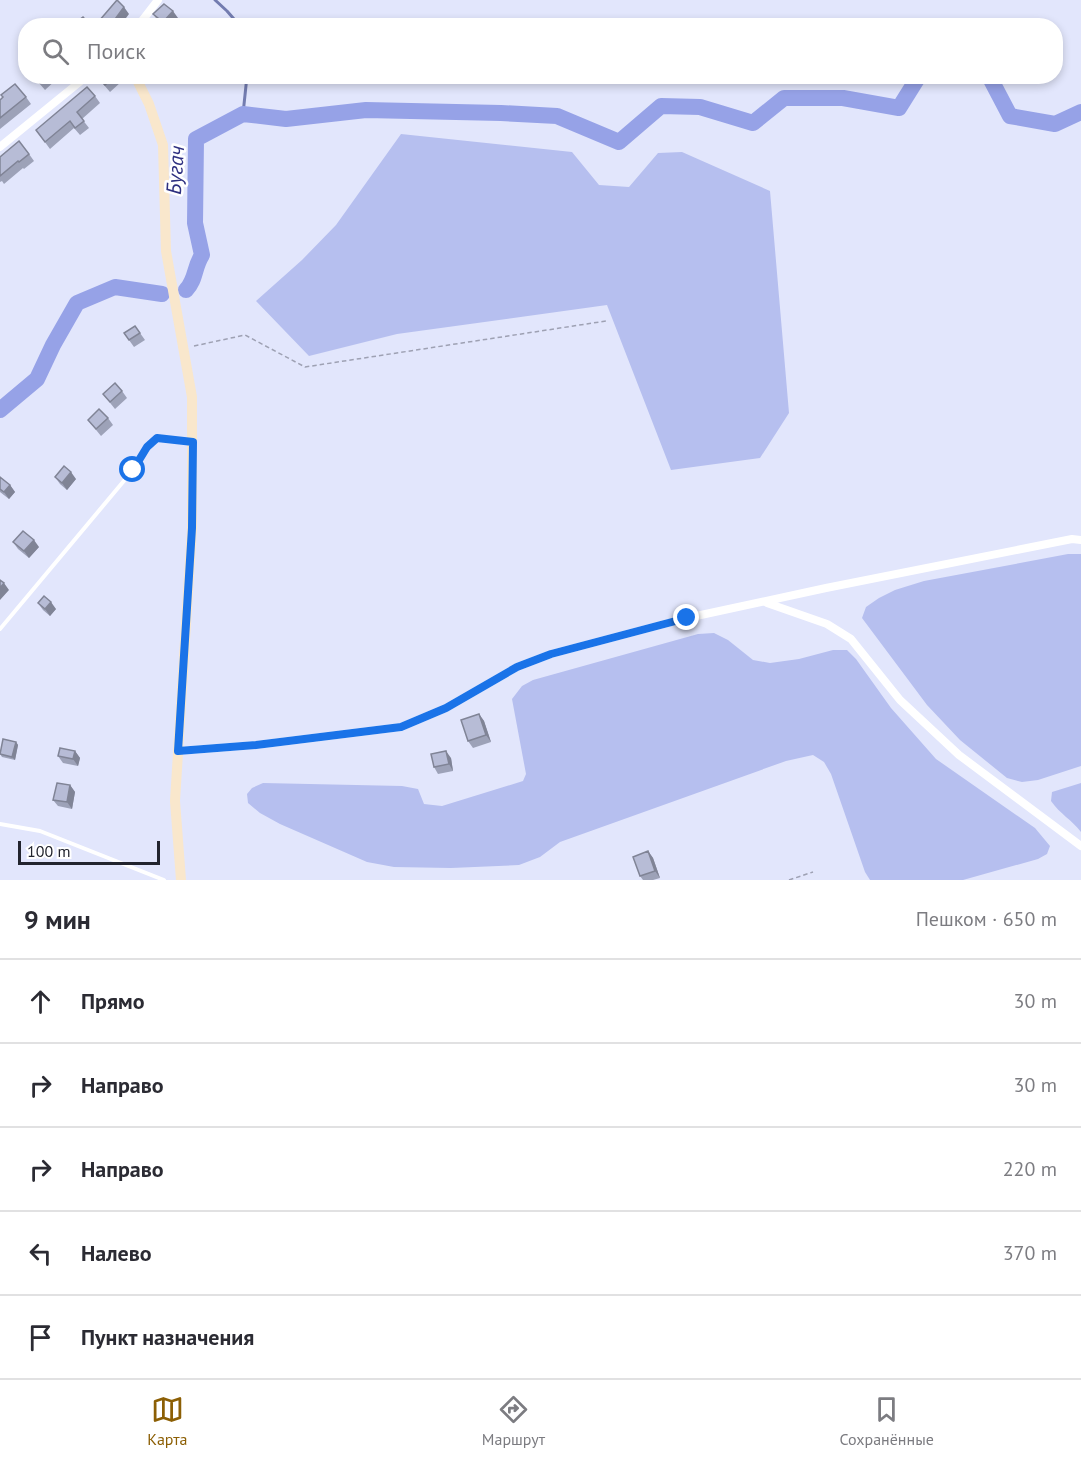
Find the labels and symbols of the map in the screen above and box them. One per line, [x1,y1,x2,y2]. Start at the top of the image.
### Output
water label: Бугач [160,145,190,195]
route start [119,456,145,482]
route end [673,604,699,630]
scale bar [18,838,160,866]

